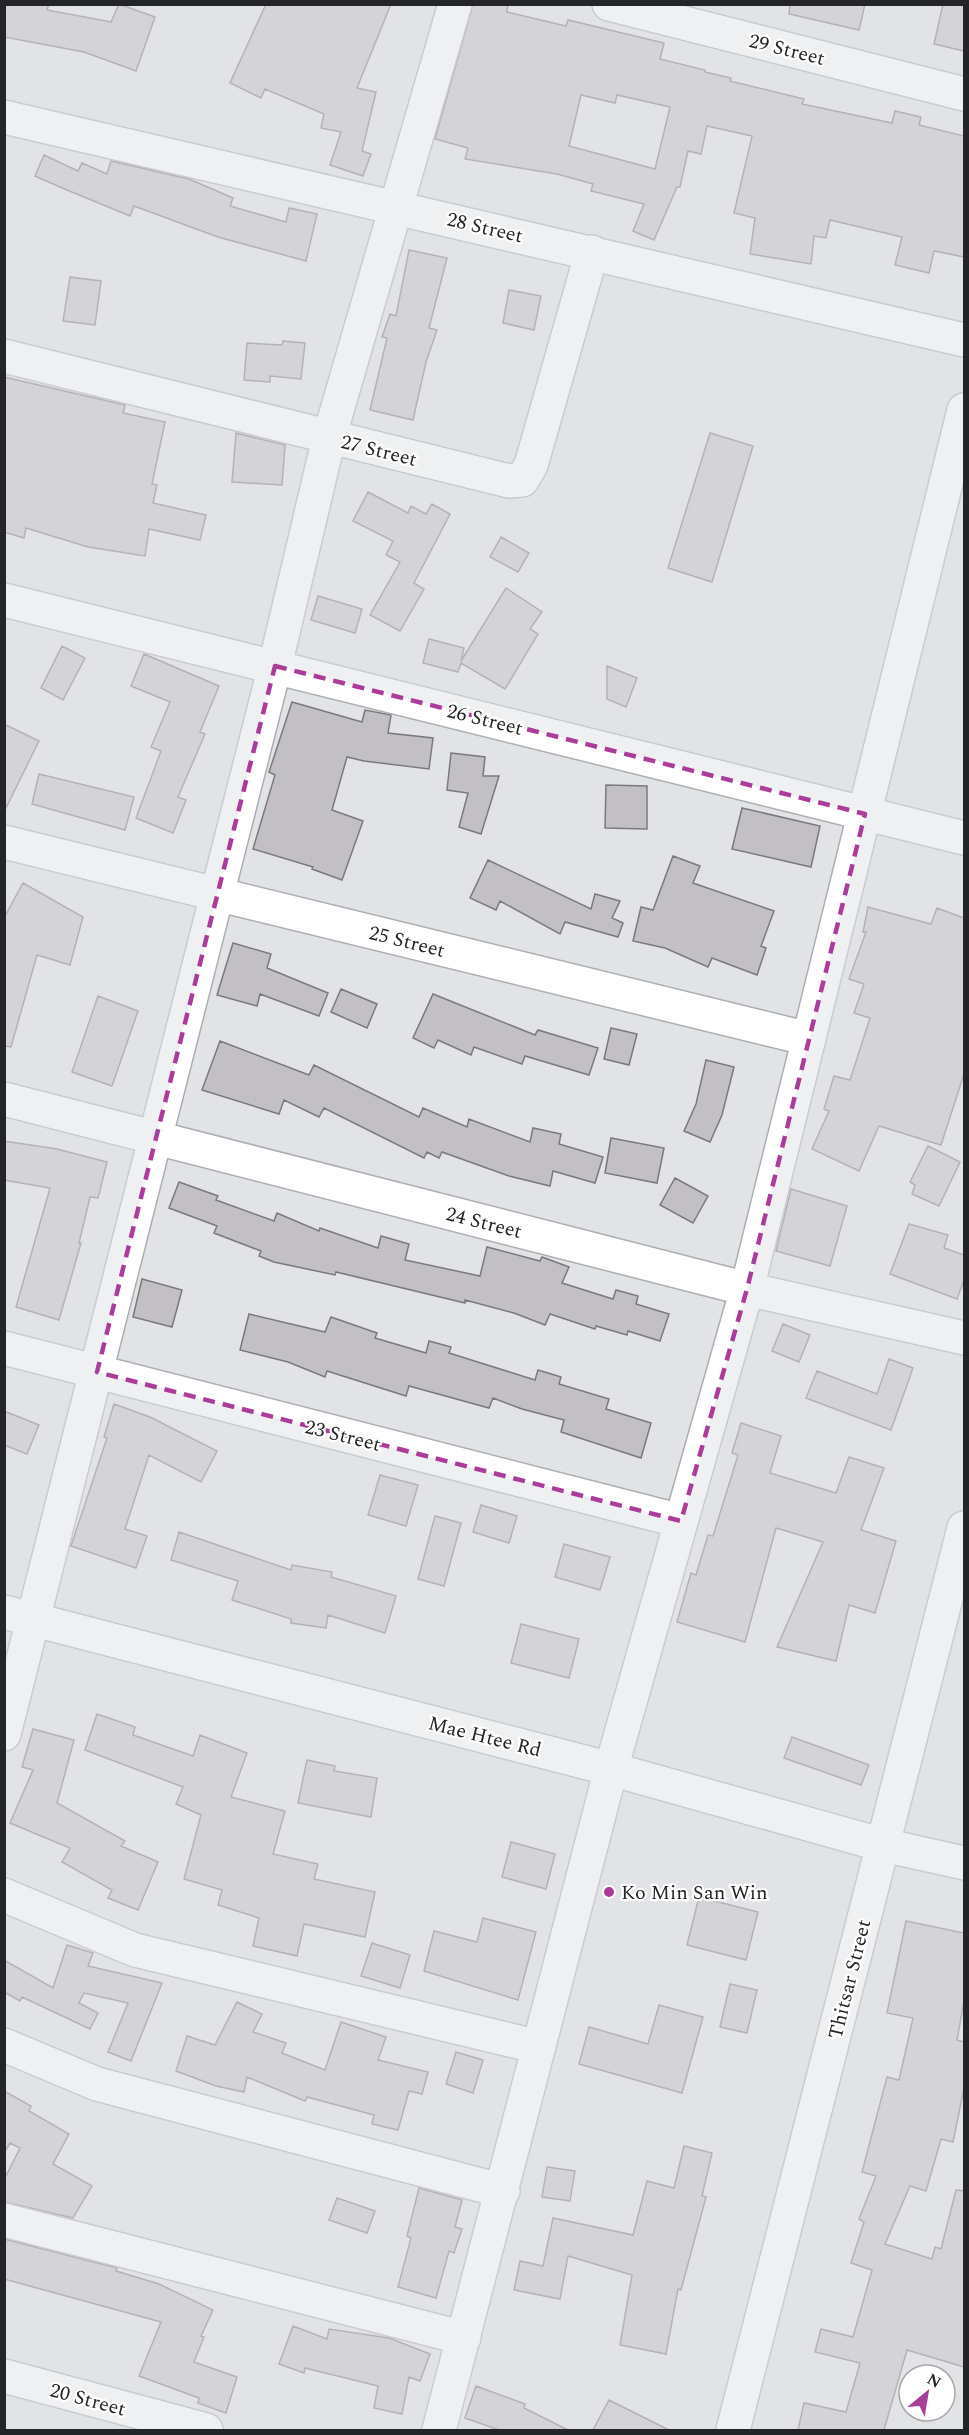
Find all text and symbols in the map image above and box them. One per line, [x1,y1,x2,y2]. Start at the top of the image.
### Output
street label: 29 Street [746,26,828,74]
street label: 28 Street [444,205,526,251]
street label: 27 Street [338,427,420,475]
street label: 26 Street [444,696,526,744]
street label: 25 Street [366,918,448,966]
street label: 24 Street [443,1199,525,1247]
street label: 23 Street [302,1412,384,1460]
street label: Mae Htee Rd [425,1708,545,1766]
place label: Ko Min San Win [621,1878,768,1908]
marker: Ko Min San Win [602,1885,616,1899]
street label: Thitsar Street [821,1916,879,2042]
north arrow [897,2363,957,2423]
text: N [922,2367,946,2395]
street label: 20 Street [46,2375,129,2424]

